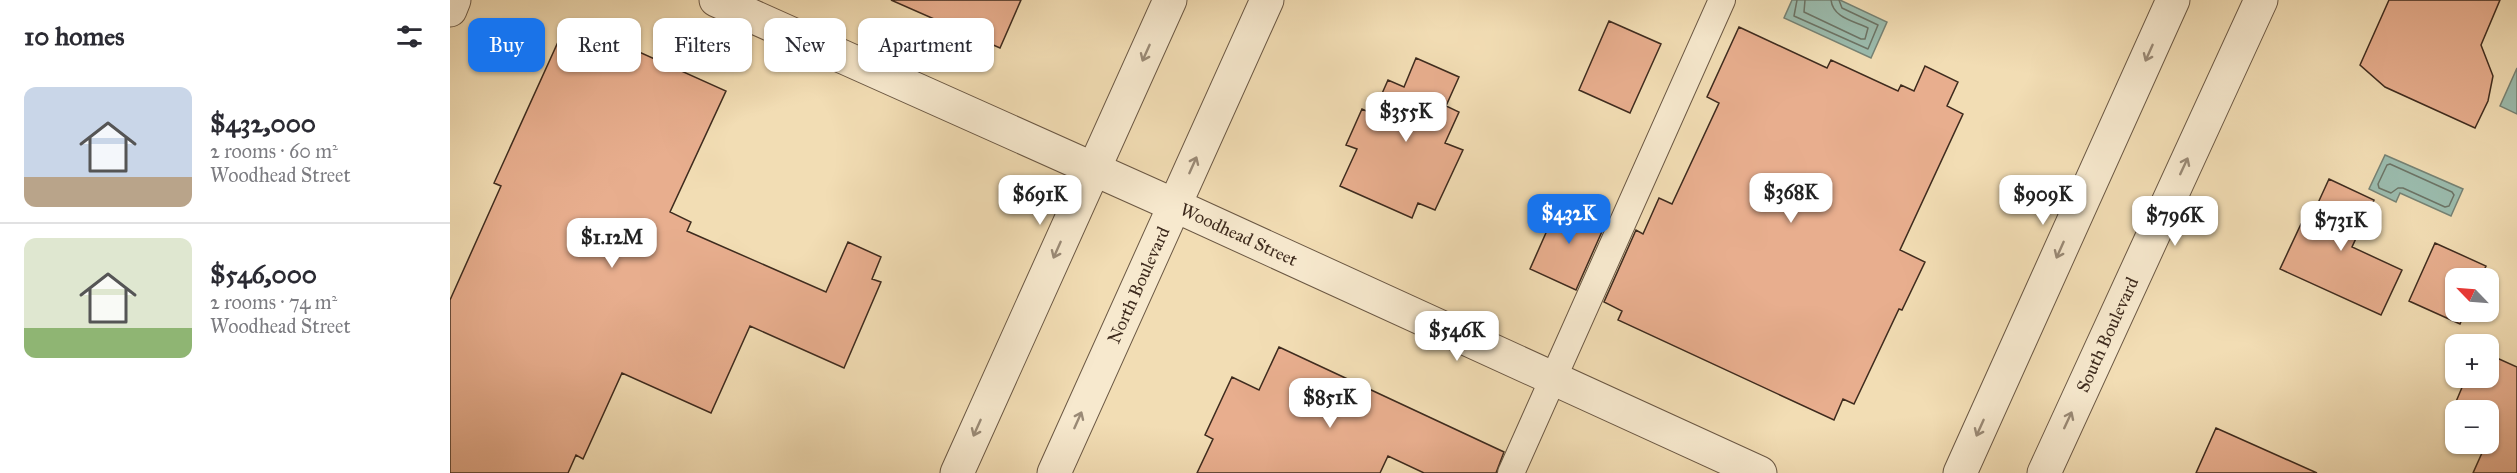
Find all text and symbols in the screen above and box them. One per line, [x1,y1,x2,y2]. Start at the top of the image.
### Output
chip: Buy [468,18,545,72]
chip: Rent [557,18,641,72]
chip: Filters [653,18,752,72]
chip: New [764,18,846,72]
chip: Apartment [858,18,994,72]
text: 10 homes [24,20,125,52]
icon: filters [393,20,426,53]
one-way arrow [1140,44,1151,62]
one-way arrow [2143,44,2154,62]
pin: $355K [1364,92,1448,143]
text: $355K [1380,99,1432,123]
text: $432,000 [210,107,316,139]
icon: home [72,111,144,183]
text: 2 rooms · 60 m² [210,139,338,163]
one-way arrow [1187,157,1199,175]
one-way arrow [2179,158,2191,176]
text: Woodhead Street [210,163,351,187]
pin: $368K [1749,173,1833,224]
pin: $691K [998,175,1082,226]
pin: $909K [2001,175,2085,226]
text: $368K [1763,180,1819,204]
text: $691K [1013,182,1067,206]
text: $909K [2013,182,2073,206]
pin: $432K [1527,194,1611,245]
pin: $796K [2133,196,2217,247]
street label: Woodhead Street [1177,198,1301,271]
text: $432K [1541,201,1597,225]
pin: $731K [2299,201,2383,252]
text: $796K [2146,203,2204,227]
text: $731K [2315,208,2367,232]
pin: $1.12M [563,218,661,269]
street label: North Boulevard [1103,223,1174,347]
text: $1.12M [581,225,643,249]
one-way arrow [1051,241,1062,259]
one-way arrow [2054,241,2066,259]
text: $546,000 [210,258,317,290]
icon: home [72,262,144,334]
north arrow [2445,268,2499,322]
map controls [2445,268,2499,454]
street label: South Boulevard [2071,274,2143,396]
text: 2 rooms · 74 m² [210,290,337,314]
pin: $546K [1415,311,1499,362]
text: Woodhead Street [210,314,351,338]
text: $546K [1429,318,1485,342]
button: + [2445,334,2499,388]
pin: $851K [1288,378,1372,429]
text: $851K [1303,385,1357,409]
button: − [2445,400,2499,454]
one-way arrow [1072,411,1084,429]
one-way arrow [2063,411,2074,429]
one-way arrow [971,418,982,437]
one-way arrow [1974,419,1986,437]

